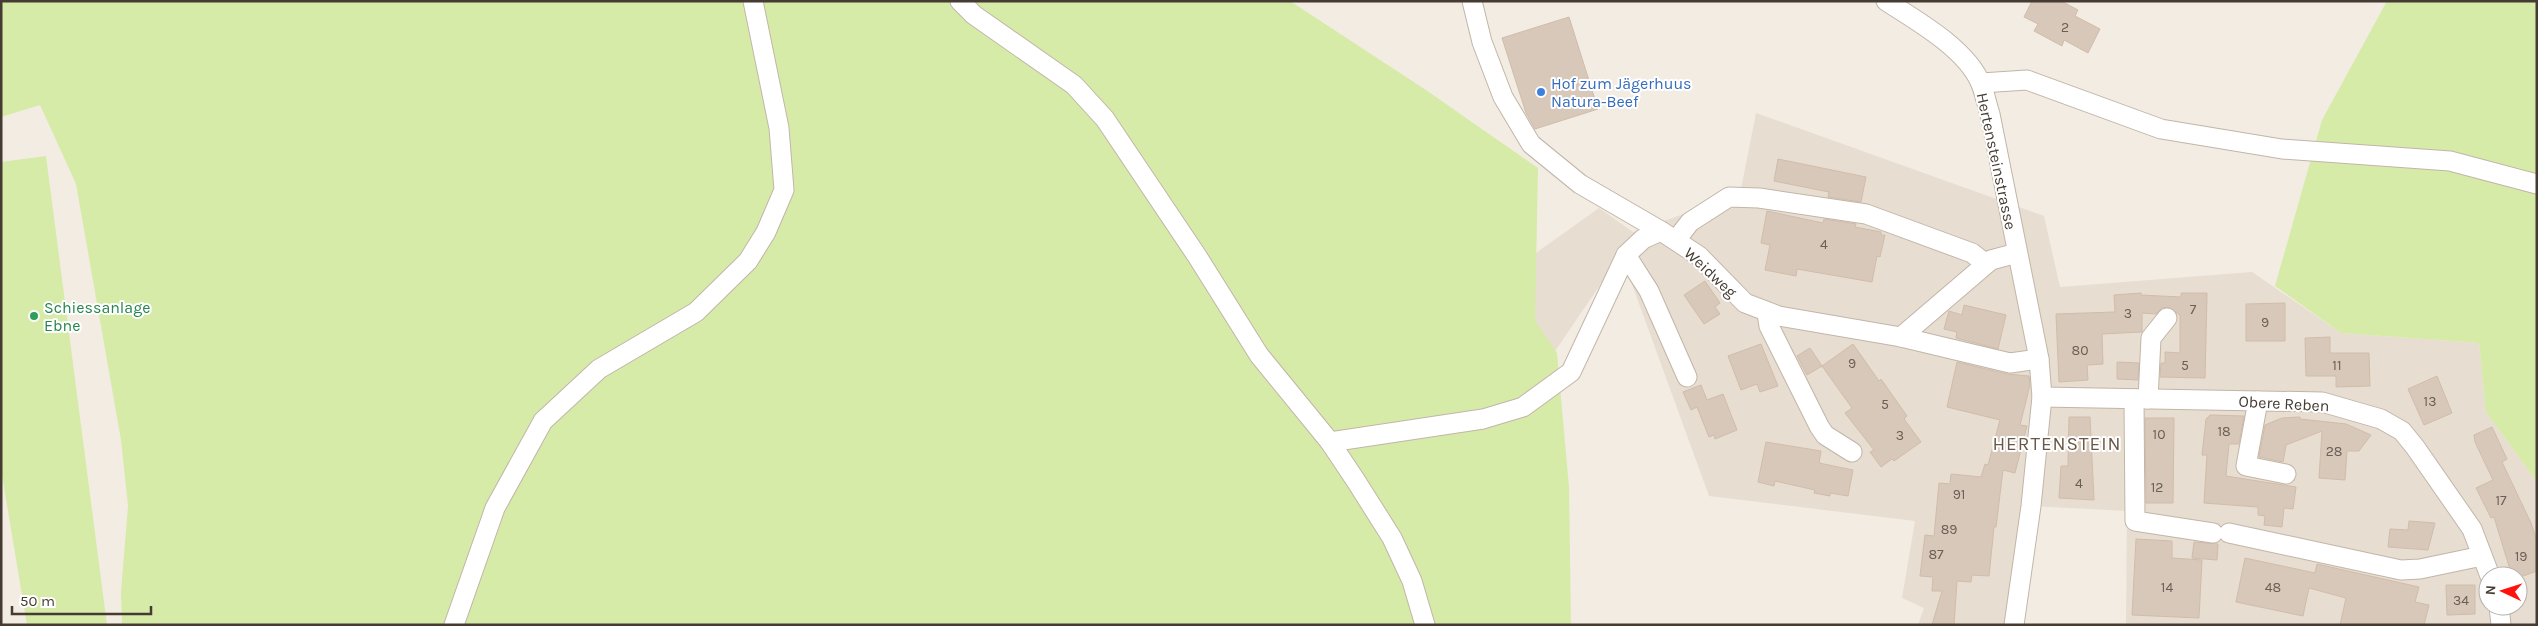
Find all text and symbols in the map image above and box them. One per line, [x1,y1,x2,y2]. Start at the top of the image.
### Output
house number: 2 [2061,19,2069,36]
place label: Hof zum Jägerhuus Natura-Beef [1551,74,1692,111]
marker: Hof zum Jägerhuus Natura-Beef [1535,86,1547,98]
street label: Hertensteinstrasse [1973,91,2020,231]
house number: 4 [1820,236,1828,253]
street label: Weidweg [1680,243,1741,302]
place label: Schiessanlage Ebne [44,298,150,335]
house number: 7 [2190,301,2197,318]
house number: 3 [2124,305,2132,322]
marker: Schiessanlage Ebne [28,310,40,322]
house number: 9 [2261,314,2269,331]
house number: 80 [2072,342,2088,359]
house number: 9 [1848,355,1856,372]
house number: 5 [2181,357,2189,374]
house number: 11 [2332,357,2342,374]
street label: Obere Reben [2238,392,2330,415]
house number: 13 [2424,393,2436,410]
house number: 5 [1881,396,1889,413]
house number: 18 [2217,423,2231,440]
house number: 10 [2153,426,2165,443]
house number: 3 [1896,427,1904,444]
district label: HERTENSTEIN [1992,433,2122,455]
house number: 28 [2326,443,2342,460]
house number: 4 [2075,475,2083,492]
house number: 12 [2151,479,2163,496]
house number: 91 [1953,486,1965,503]
house number: 17 [2495,492,2507,509]
house number: 89 [1941,521,1957,538]
house number: 87 [1928,546,1944,563]
house number: 19 [2515,548,2527,565]
north arrow [2478,566,2528,616]
house number: 14 [2161,579,2173,596]
house number: 48 [2265,579,2281,596]
scale bar [12,584,151,616]
text: N [2482,585,2499,596]
text: 50 m [20,592,55,610]
house number: 34 [2453,592,2469,609]

